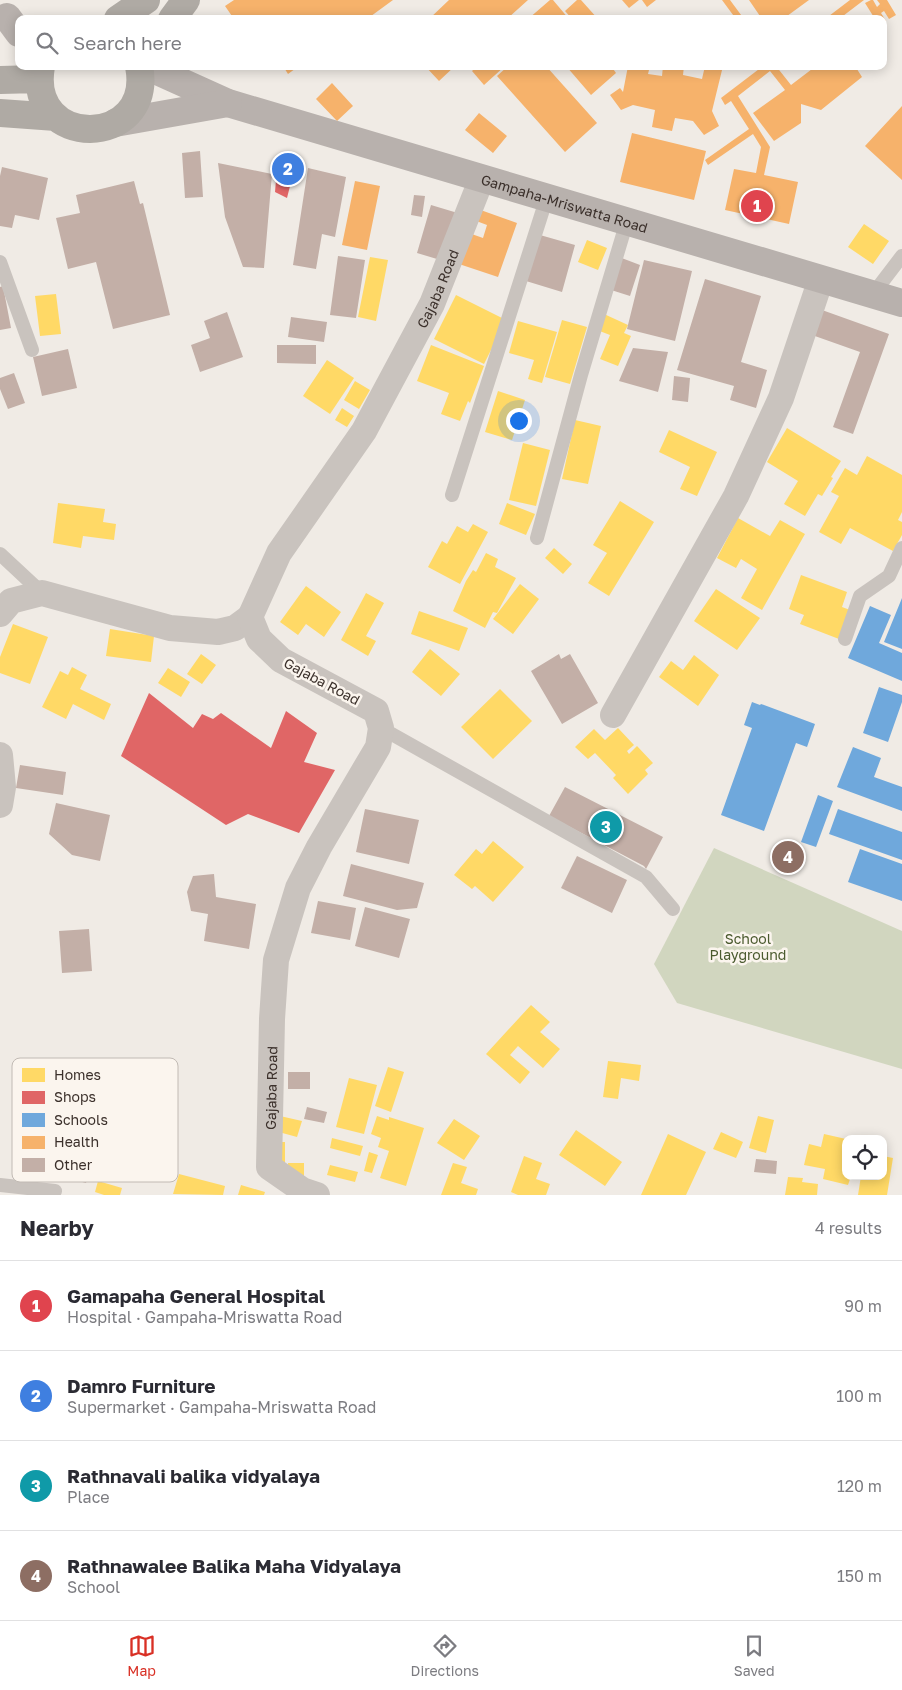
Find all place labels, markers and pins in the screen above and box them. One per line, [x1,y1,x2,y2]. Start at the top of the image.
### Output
pin: 2 [272,150,304,188]
pin: 1 [741,187,773,225]
pin: 3 [590,808,622,846]
pin: 4 [772,838,804,876]

